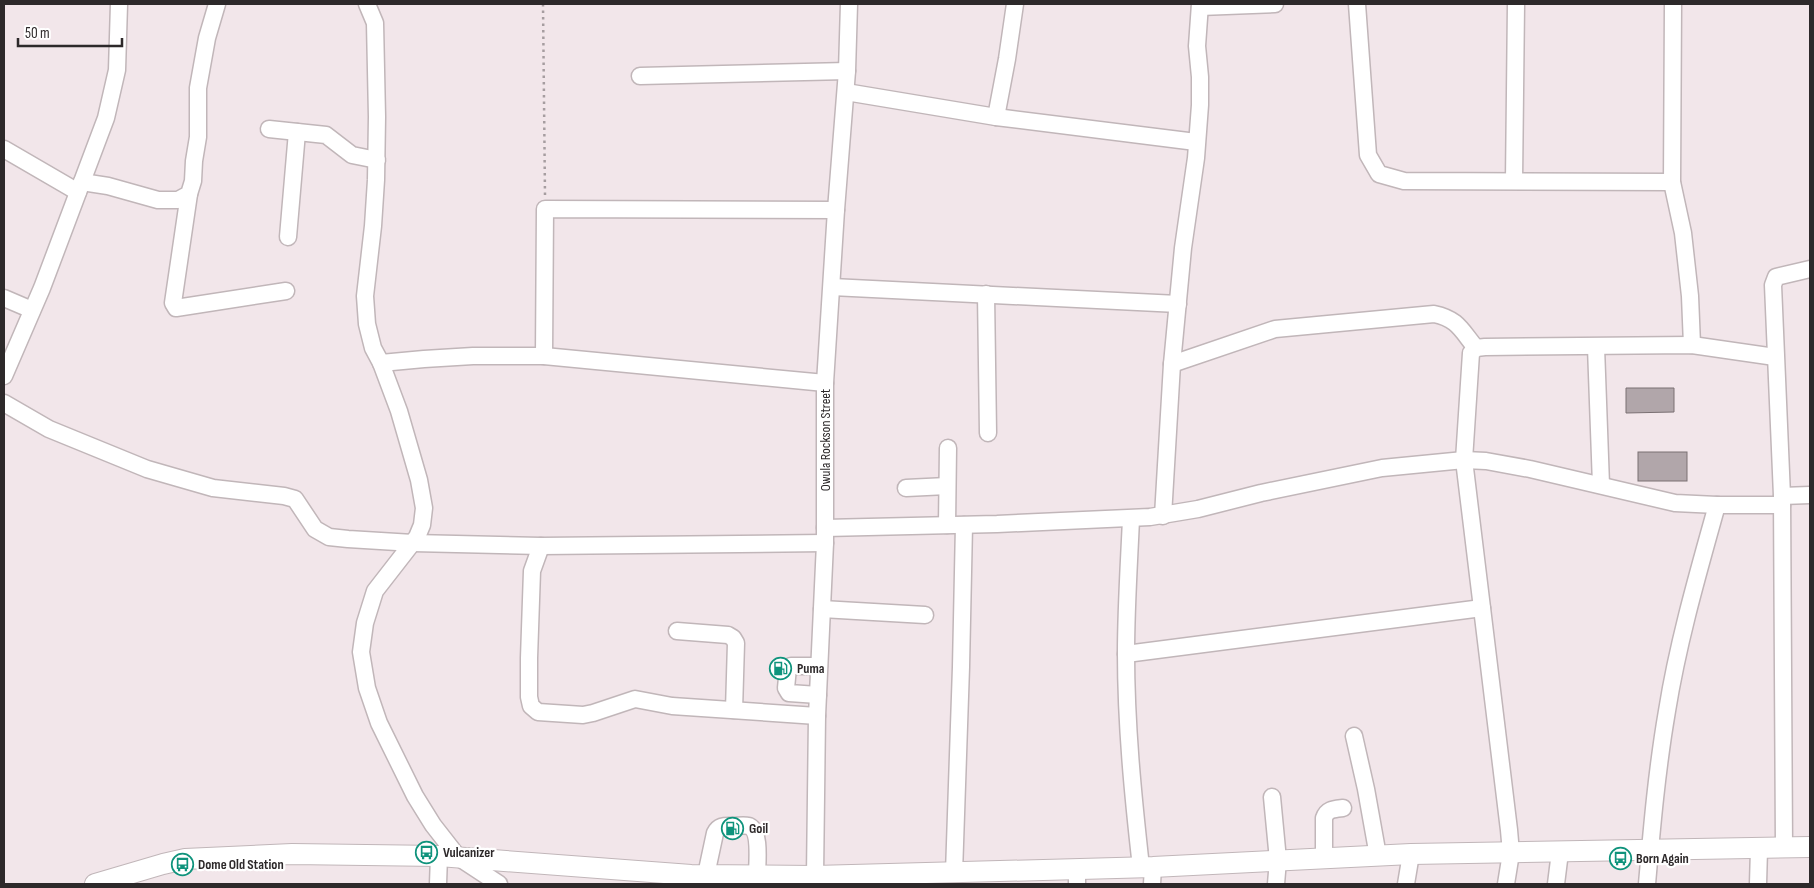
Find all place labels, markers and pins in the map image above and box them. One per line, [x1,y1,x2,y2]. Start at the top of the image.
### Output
fuel station icon: Puma [769,656,793,680]
place label: Puma [797,660,825,677]
fuel station icon: Goil [721,816,745,840]
place label: Goil [749,820,768,837]
bus stop icon: Vulcanizer [415,840,439,864]
place label: Vulcanizer [443,844,495,861]
bus stop icon: Born Again [1608,846,1632,870]
place label: Born Again [1636,850,1689,867]
bus stop icon: Dome Old Station [170,852,194,876]
place label: Dome Old Station [198,856,284,873]

